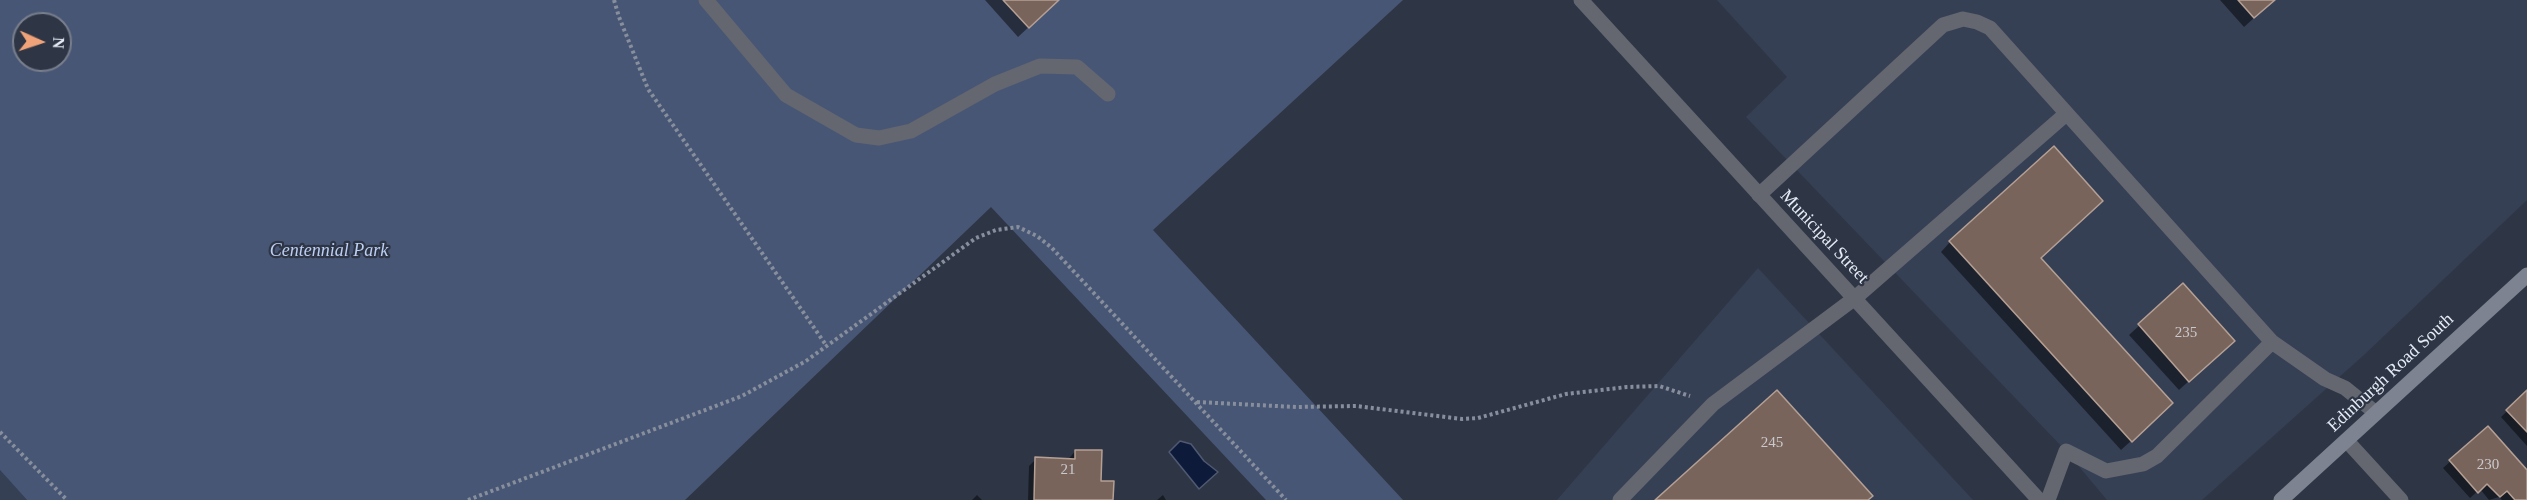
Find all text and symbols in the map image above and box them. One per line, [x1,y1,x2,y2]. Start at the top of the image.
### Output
north arrow [12,12,72,72]
text: N [50,37,67,49]
street label: Municipal Street [1775,186,1873,288]
park label: Centennial Park [270,240,388,262]
street label: Edinburgh Road South [2323,309,2459,437]
house number: 235 [2175,324,2197,342]
house number: 245 [1761,434,1783,452]
house number: 230 [2477,456,2499,474]
house number: 21 [1060,461,1076,479]

